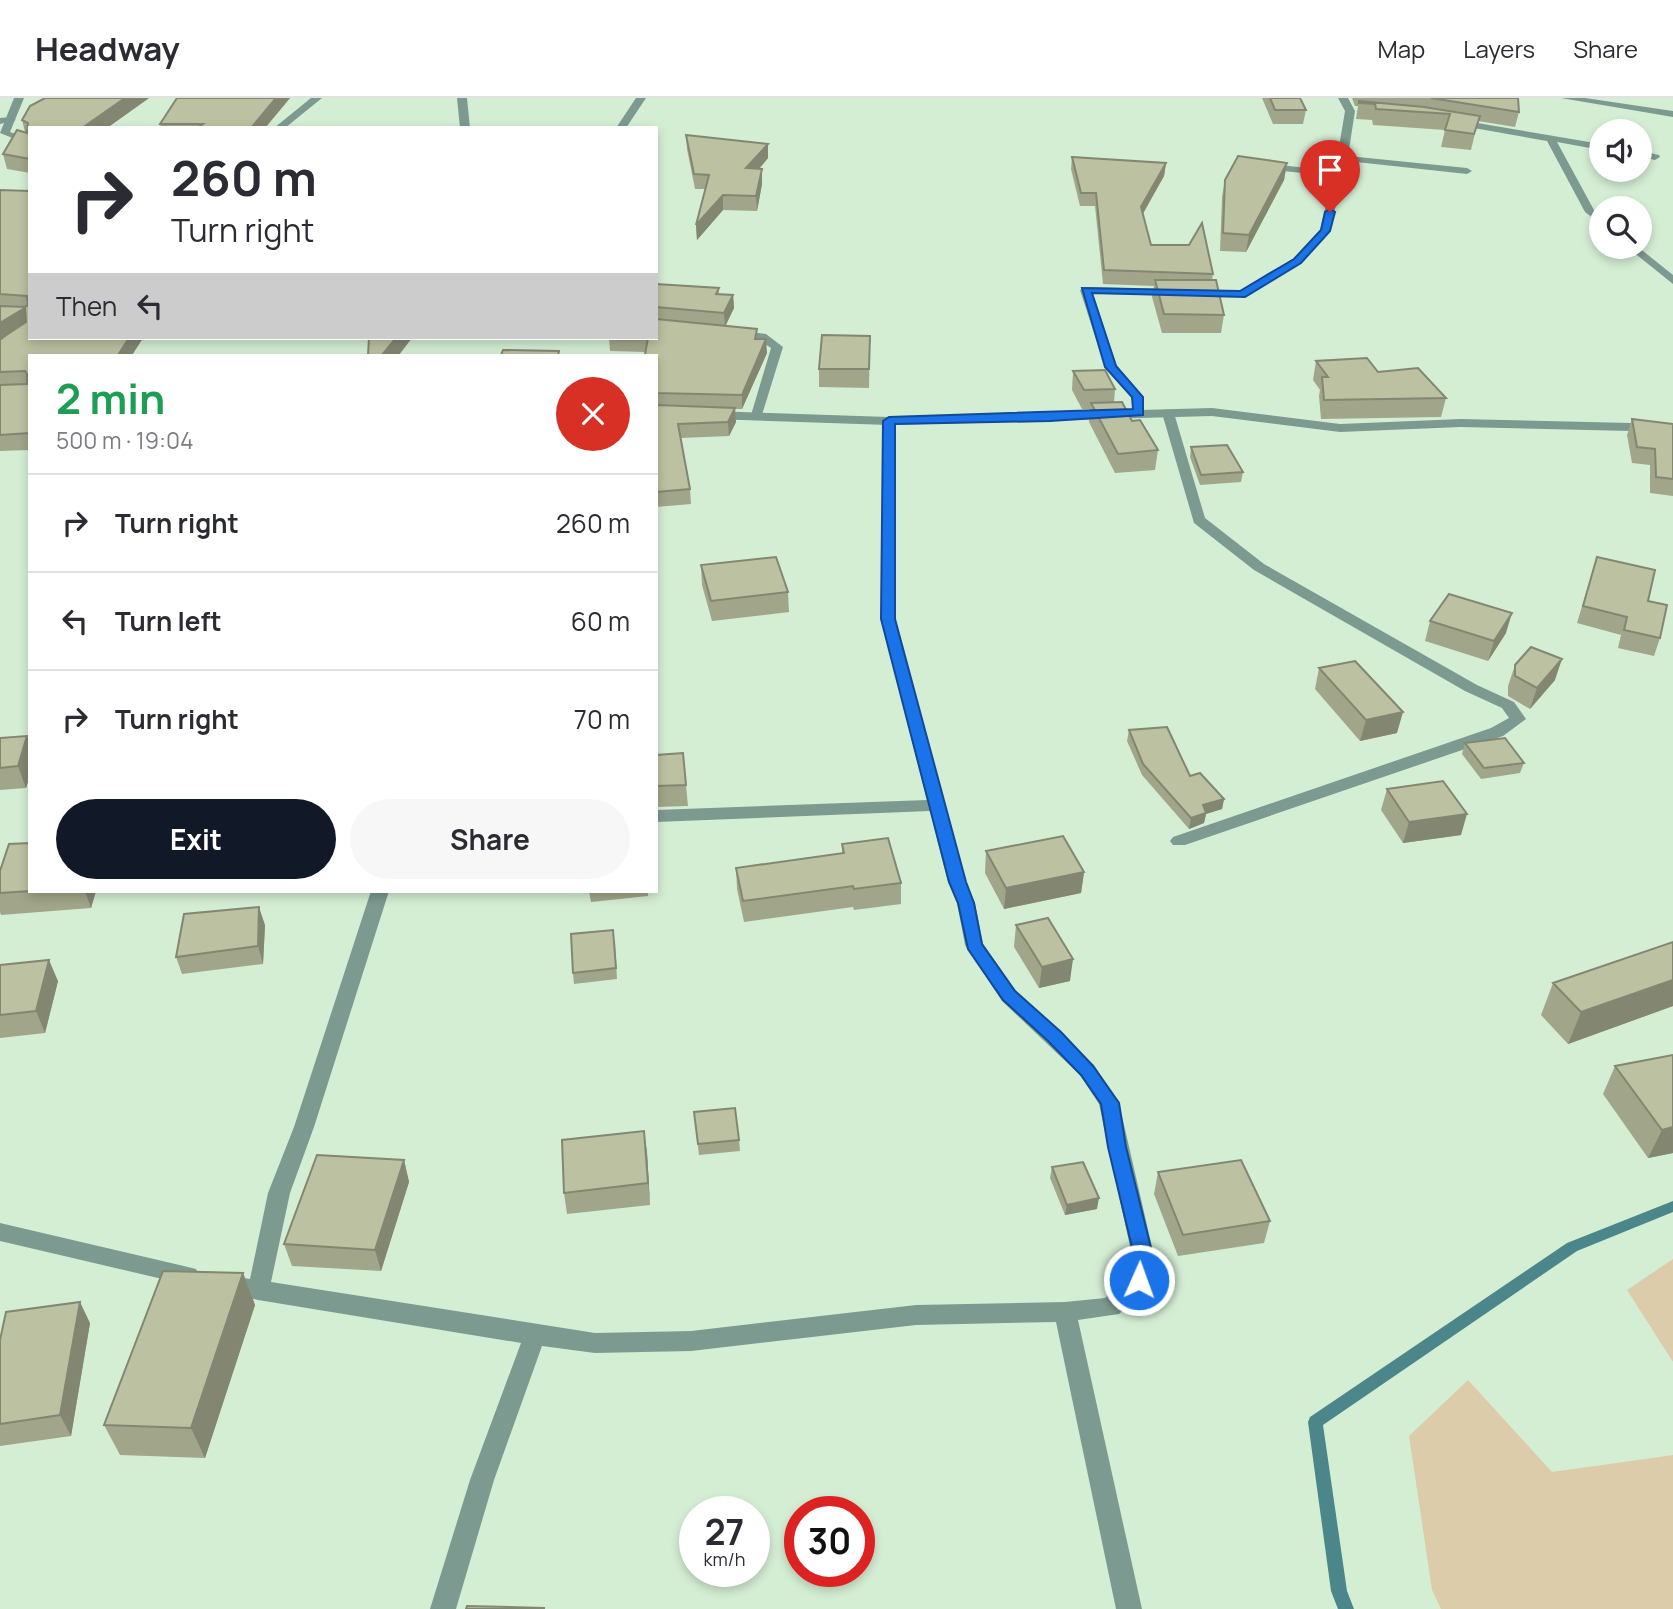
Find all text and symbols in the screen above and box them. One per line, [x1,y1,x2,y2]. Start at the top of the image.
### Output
text: Headway [35,26,180,71]
text: Map [1378,32,1425,65]
text: Layers [1463,32,1535,65]
text: Share [1573,32,1638,65]
map controls [1589,119,1652,259]
button: sound [1589,119,1652,182]
pin [1300,140,1360,212]
text: 260 m [171,144,317,211]
icon: arrive [1311,151,1349,189]
icon: right [56,154,147,245]
button: search [1589,196,1652,259]
text: Turn right [171,208,314,252]
icon: left [131,287,169,325]
text: Then [56,288,117,324]
text: 2 min [56,369,165,427]
button: close [556,377,630,451]
text: 500 m · 19:04 [56,424,194,456]
icon: right [56,504,94,542]
text: Turn right [115,505,239,541]
text: 260 m [556,505,630,541]
icon: left [56,602,94,640]
text: Turn left [115,603,222,639]
text: 60 m [571,603,630,639]
icon: right [56,700,94,738]
text: Turn right [115,701,239,737]
text: 70 m [574,701,630,737]
button: Exit [56,799,336,879]
button: Share [350,799,630,879]
position arrow [1102,1243,1176,1317]
speed limit sign: 30 [784,1496,875,1587]
text: 27 [705,1508,744,1556]
text: km/h [704,1547,745,1571]

